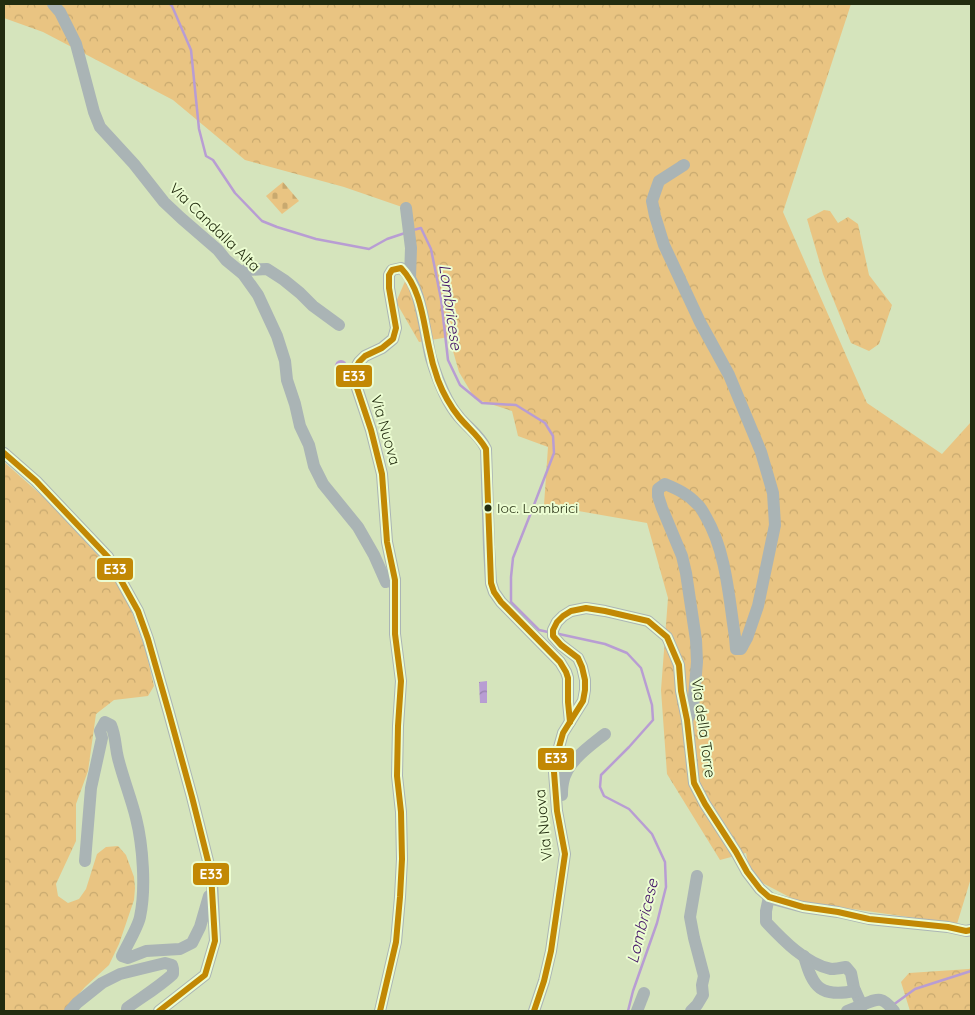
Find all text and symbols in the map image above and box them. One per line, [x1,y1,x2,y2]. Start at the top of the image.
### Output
street label: Via Candalla Alta [165,179,265,275]
water label: Lombricese [435,263,467,352]
line badge: E33 [335,364,373,388]
text: E33 [342,367,366,385]
street label: Via Nuova [367,393,405,467]
place label: Ioc. Lombrici [497,499,578,517]
marker: Ioc. Lombrici [483,503,493,513]
line badge: E33 [96,557,134,581]
text: E33 [103,560,127,578]
street label: Via della Torre [688,677,720,779]
line badge: E33 [537,747,575,771]
text: E33 [544,749,568,767]
street label: Via Nuova [530,788,556,862]
line badge: E33 [192,862,230,886]
text: E33 [199,865,223,883]
water label: Lombricese [622,876,662,965]

